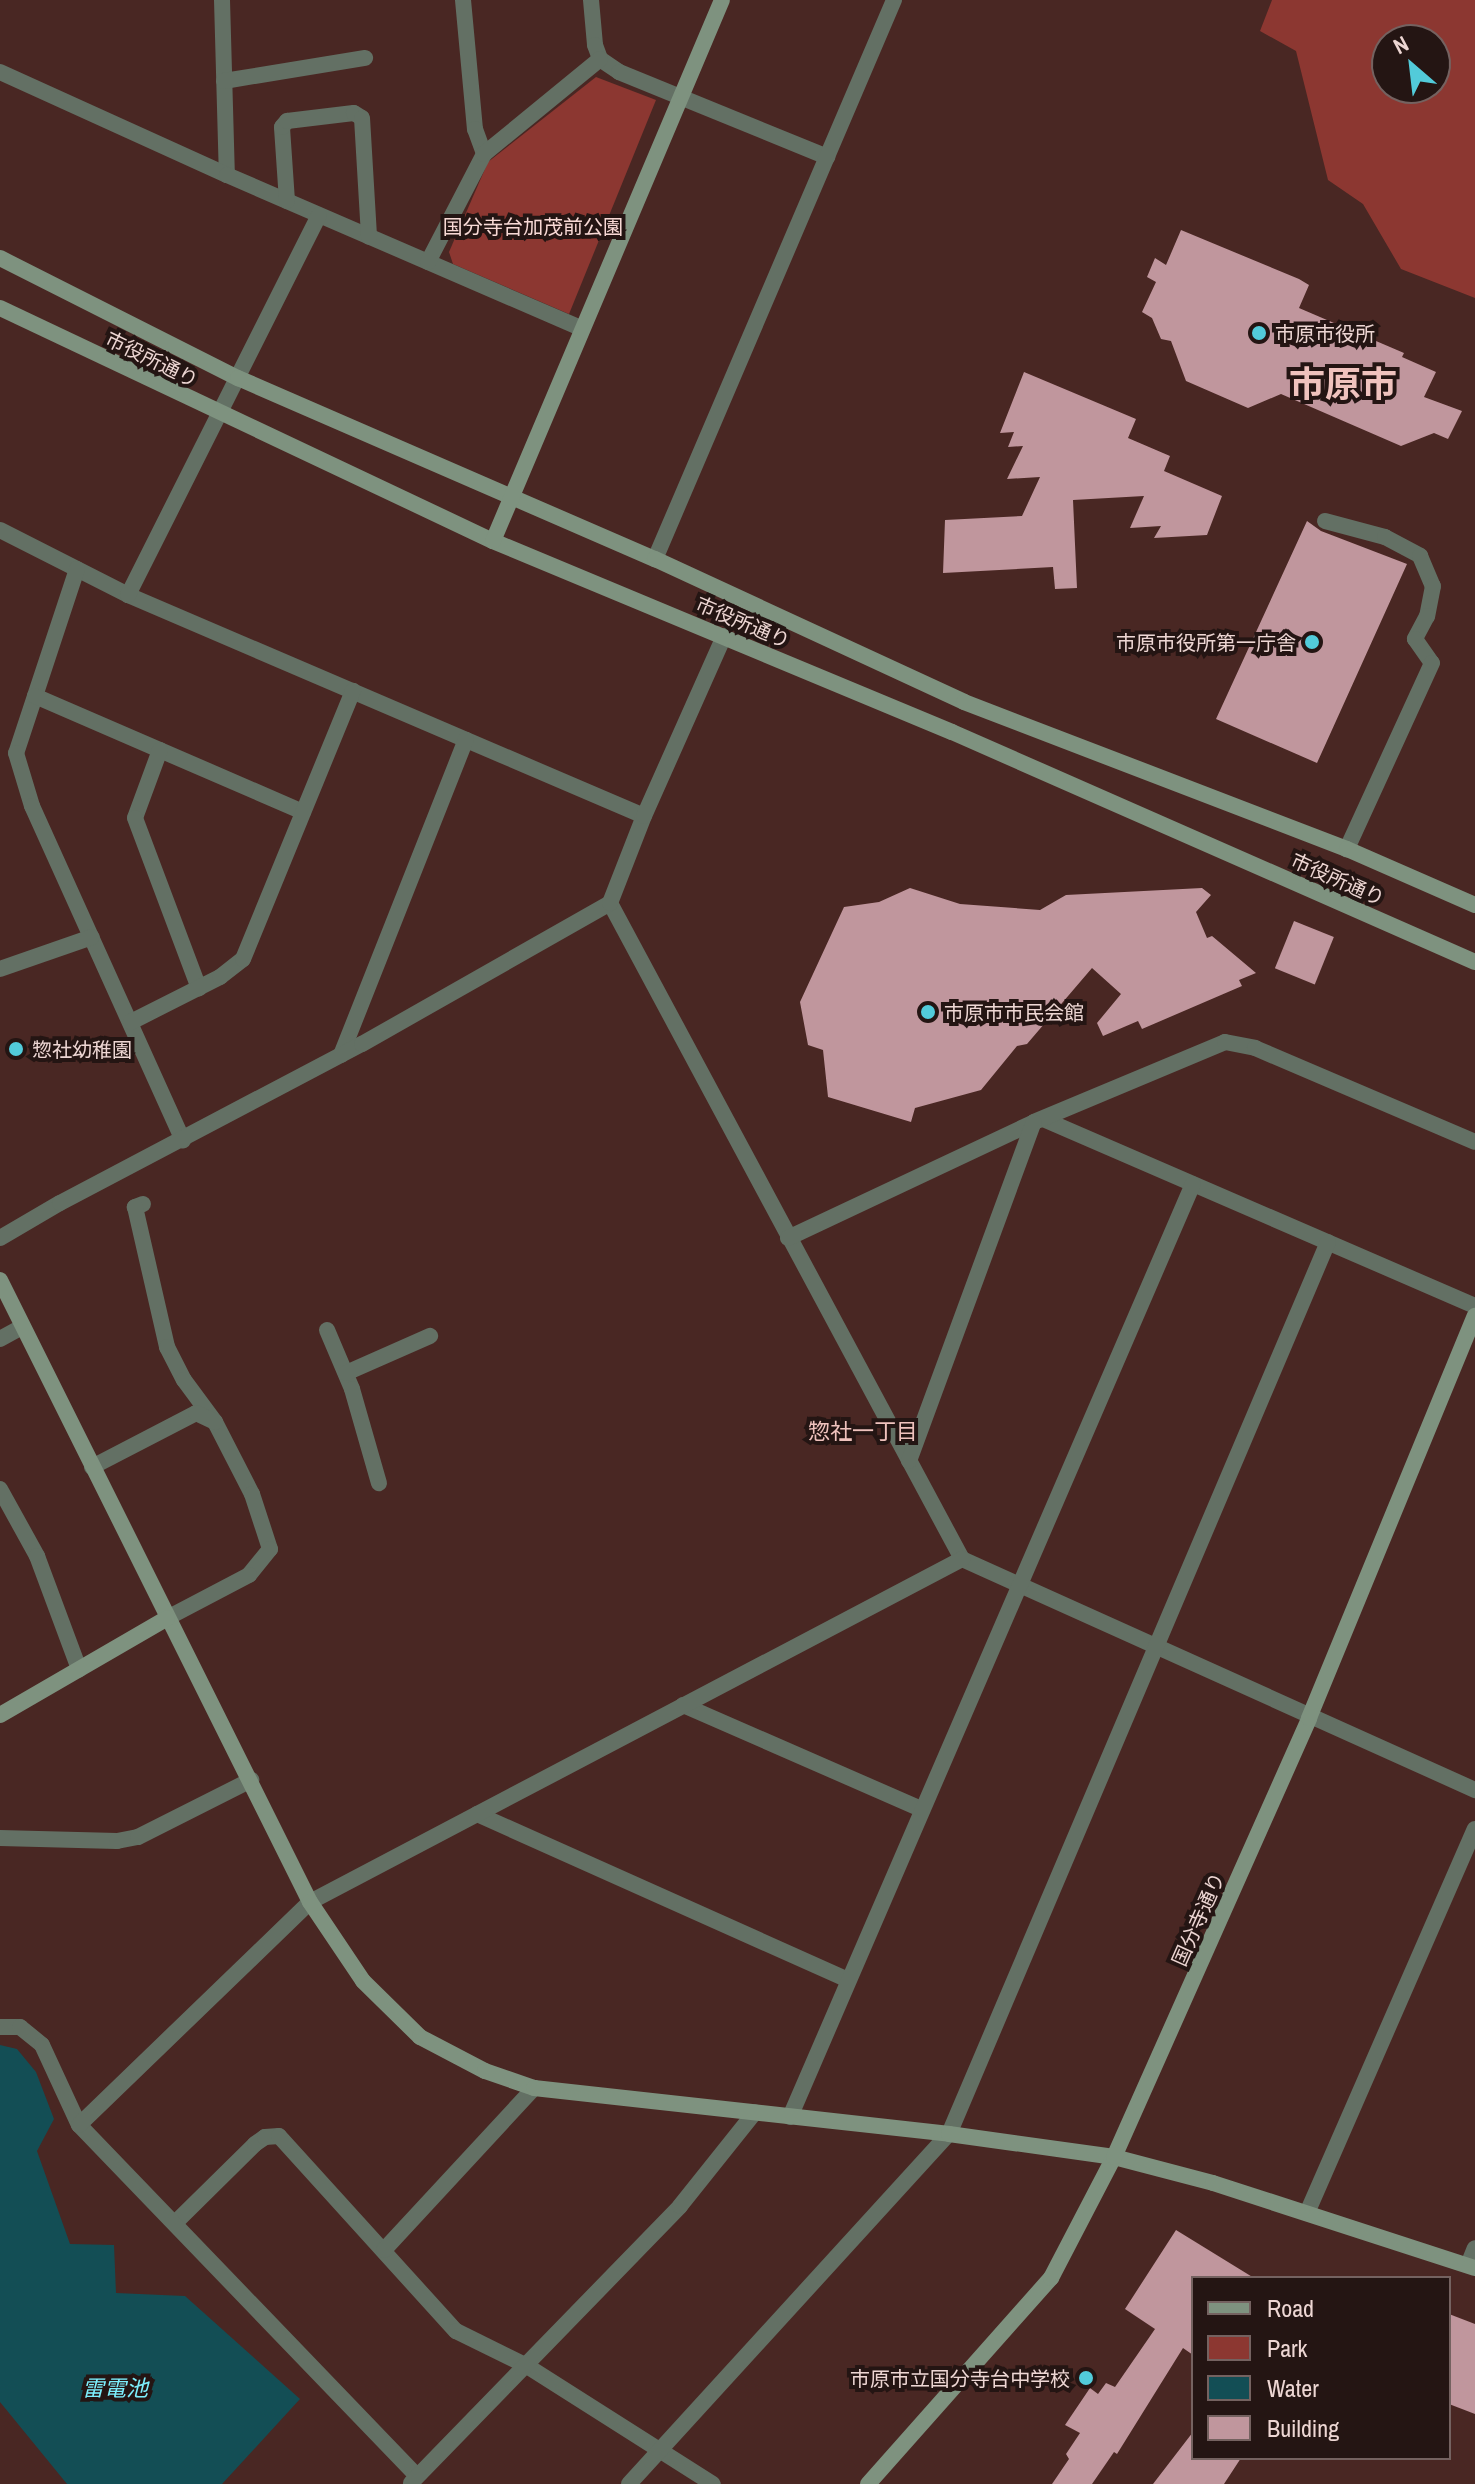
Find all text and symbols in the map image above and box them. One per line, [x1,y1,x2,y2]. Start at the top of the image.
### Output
north arrow [1371,24,1451,104]
text: N [1388,28,1413,61]
park label: 国分寺台加茂前公園 [443,214,623,238]
place label: 市原市役所 [1275,321,1375,345]
marker: 市原市役所 [1250,324,1268,342]
street label: 市役所通り [102,326,202,392]
district label: 市原市 [1289,363,1397,407]
street label: 市役所通り [692,591,794,653]
place label: 市原市役所第一庁舎 [1116,630,1296,654]
marker: 市原市役所第一庁舎 [1303,633,1321,651]
street label: 市役所通り [1287,848,1389,910]
place label: 市原市市民会館 [944,1000,1084,1024]
marker: 市原市市民会館 [919,1003,937,1021]
place label: 惣社幼稚園 [32,1037,132,1061]
marker: 惣社幼稚園 [7,1040,25,1058]
district label: 惣社一丁目 [808,1419,918,1445]
street label: 国分寺通り [1167,1868,1229,1970]
legend [1191,2276,1451,2460]
text: Road [1267,2292,1314,2324]
text: Park [1267,2332,1307,2364]
place label: 市原市立国分寺台中学校 [850,2366,1070,2390]
marker: 市原市立国分寺台中学校 [1077,2369,1095,2387]
text: Water [1267,2372,1319,2404]
water label: 雷電池 [82,2376,148,2402]
text: Building [1267,2412,1339,2444]

